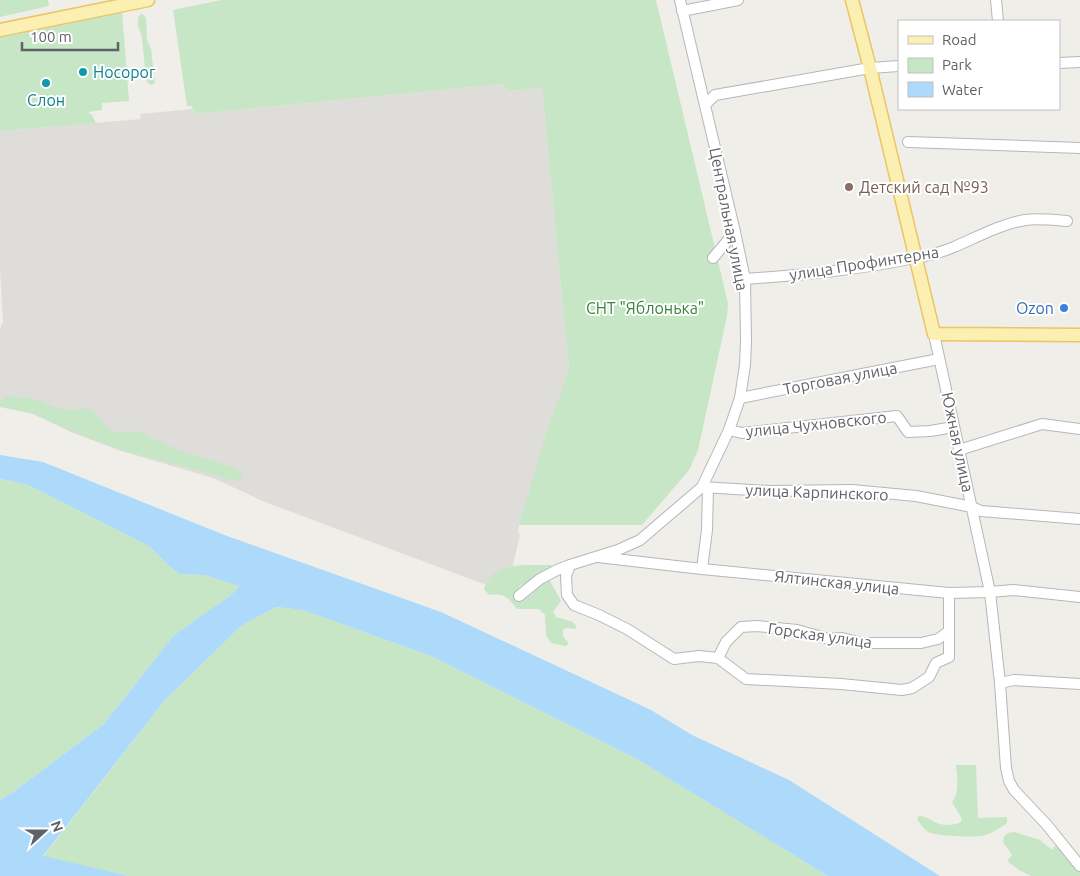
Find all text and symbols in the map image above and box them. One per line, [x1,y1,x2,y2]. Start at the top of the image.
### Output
scale bar [22,20,119,52]
legend [898,20,1060,110]
text: 100 m [30,28,72,45]
text: Road [942,31,977,48]
text: Park [942,56,972,73]
place label: Носорог [93,63,156,81]
marker: Носорог [77,66,89,78]
marker: Слон [40,77,52,89]
text: Water [942,81,983,98]
place label: Слон [27,91,65,109]
street label: Центральная улица [706,146,752,292]
place label: Детский сад №93 [859,178,989,196]
marker: Детский сад №93 [843,181,855,193]
street label: улица Профинтерна [788,242,940,284]
park label: СНТ "Яблонька" [586,299,704,317]
place label: Ozon [1016,299,1054,317]
marker: Ozon [1058,302,1070,314]
street label: Торговая улица [781,358,899,398]
street label: Южная улица [939,390,977,494]
street label: улица Чухновского [745,408,887,440]
street label: улица Карпинского [745,481,889,503]
street label: Ялтинская улица [774,567,900,597]
street label: Горская улица [767,619,873,651]
north arrow [20,806,70,856]
text: N [48,819,66,834]

